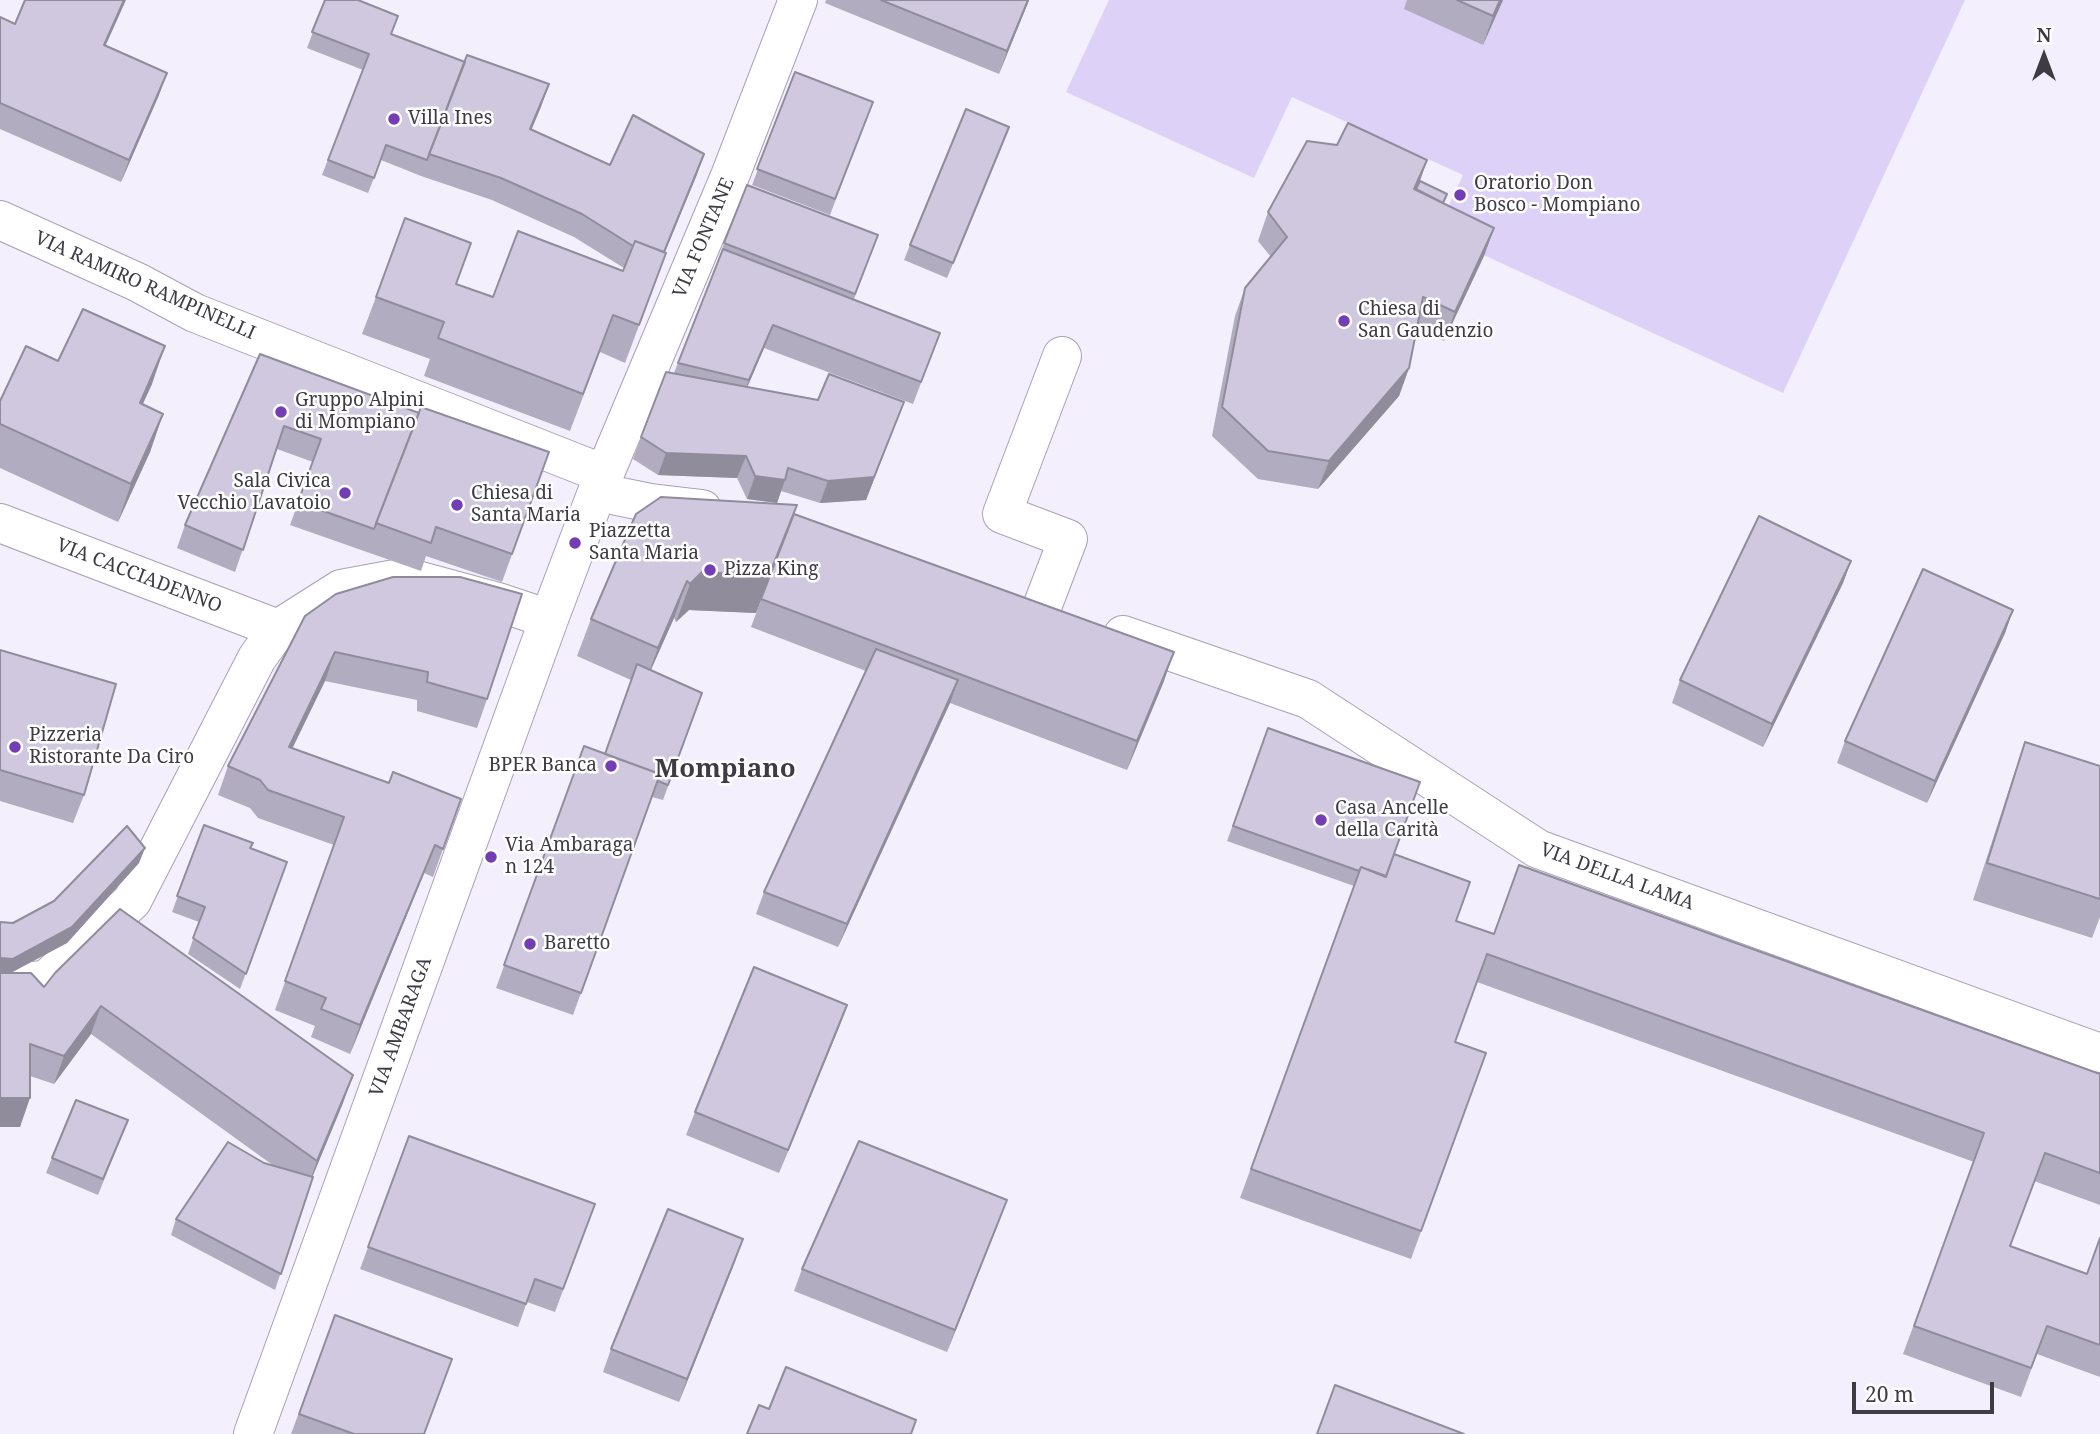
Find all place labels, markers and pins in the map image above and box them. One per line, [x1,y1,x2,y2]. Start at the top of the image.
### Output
place label: Villa Ines [408,108,492,130]
marker: Villa Ines [386,111,402,127]
place label: Oratorio Don Bosco - Mompiano [1474,173,1640,217]
marker: Oratorio Don Bosco - Mompiano [1452,187,1468,203]
place label: Chiesa di San Gaudenzio [1358,299,1493,343]
marker: Chiesa di San Gaudenzio [1336,313,1352,329]
place label: Gruppo Alpini di Mompiano [295,390,424,434]
marker: Gruppo Alpini di Mompiano [273,404,289,420]
place label: Sala Civica Vecchio Lavatoio [177,471,331,515]
place label: Chiesa di Santa Maria [471,483,581,527]
marker: Sala Civica Vecchio Lavatoio [337,485,353,501]
marker: Chiesa di Santa Maria [449,497,465,513]
place label: Piazzetta Santa Maria [589,521,699,565]
marker: Piazzetta Santa Maria [567,535,583,551]
place label: Pizza King [724,559,818,581]
marker: Pizza King [702,562,718,578]
place label: Pizzeria Ristorante Da Ciro [29,725,194,769]
marker: Pizzeria Ristorante Da Ciro [7,739,23,755]
place label: BPER Banca [488,755,597,777]
marker: BPER Banca [603,758,619,774]
place label: Casa Ancelle della Carità [1335,798,1449,842]
marker: Casa Ancelle della Carità [1313,812,1329,828]
place label: Via Ambaraga n 124 [505,835,633,879]
marker: Via Ambaraga n 124 [483,849,499,865]
place label: Baretto [544,933,611,955]
marker: Baretto [522,936,538,952]

